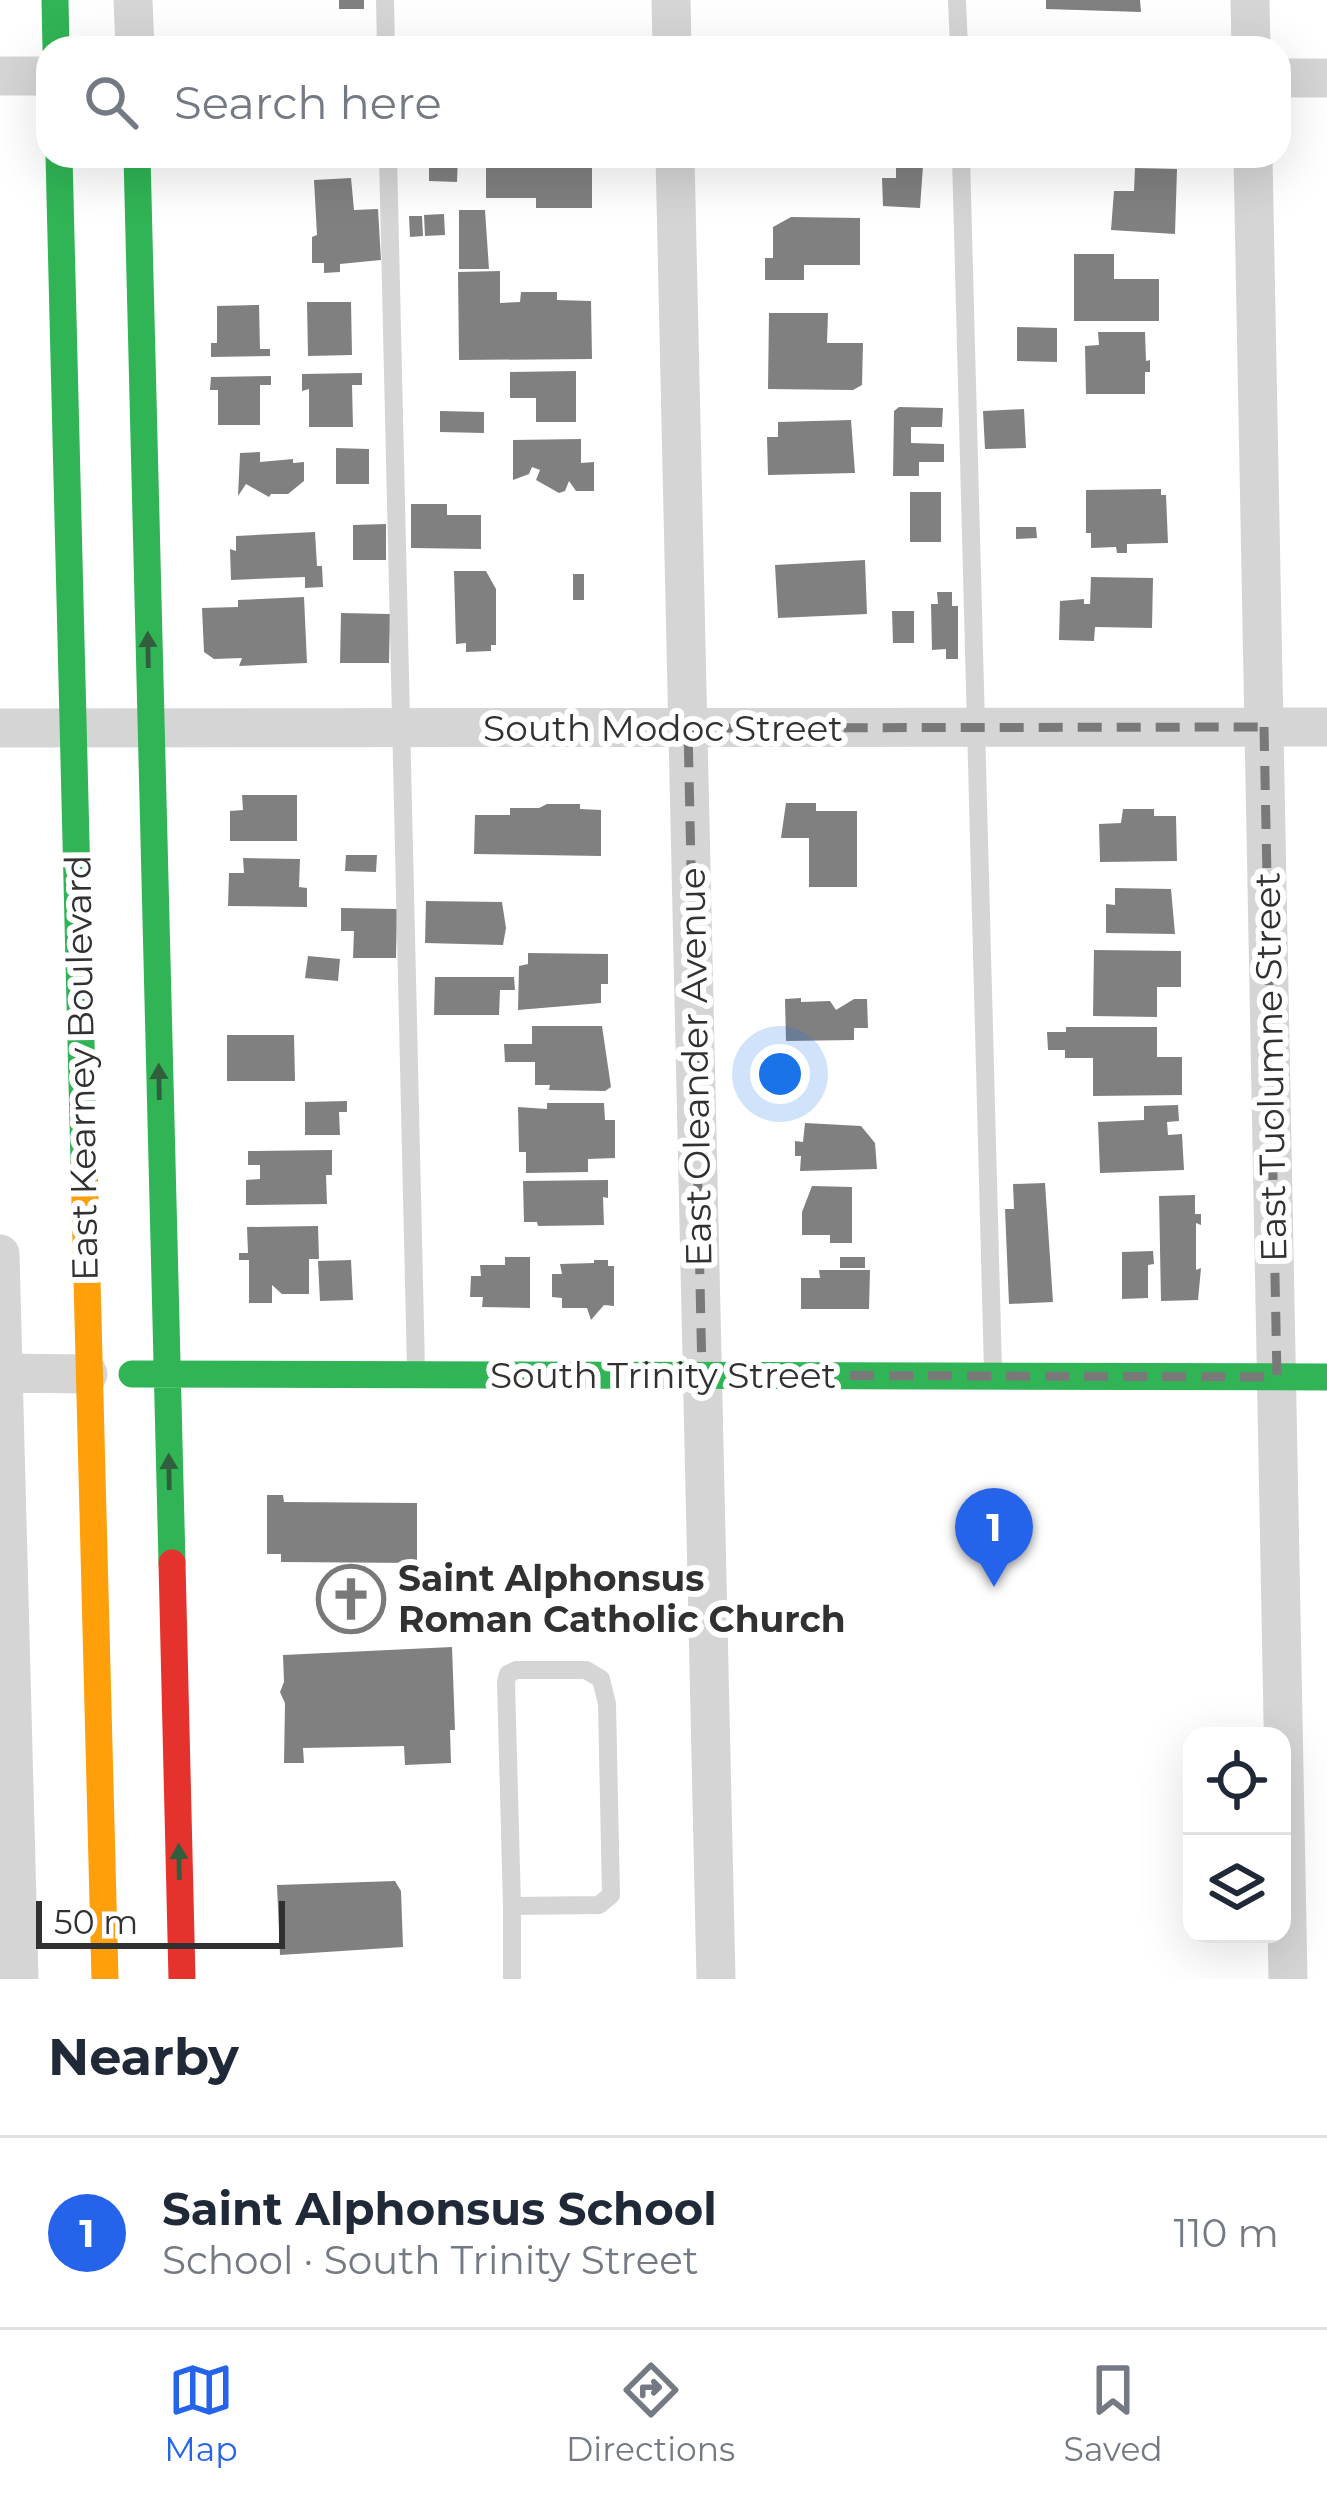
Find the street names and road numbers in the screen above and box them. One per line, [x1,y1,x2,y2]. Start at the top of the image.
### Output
street label: South Modoc Street [483,706,843,750]
street label: East Kearney Boulevard [55,855,107,1281]
street label: East Oleander Avenue [670,867,720,1267]
street label: East Tuolumne Street [1245,872,1295,1262]
street label: South Trinity Street [490,1353,836,1397]

